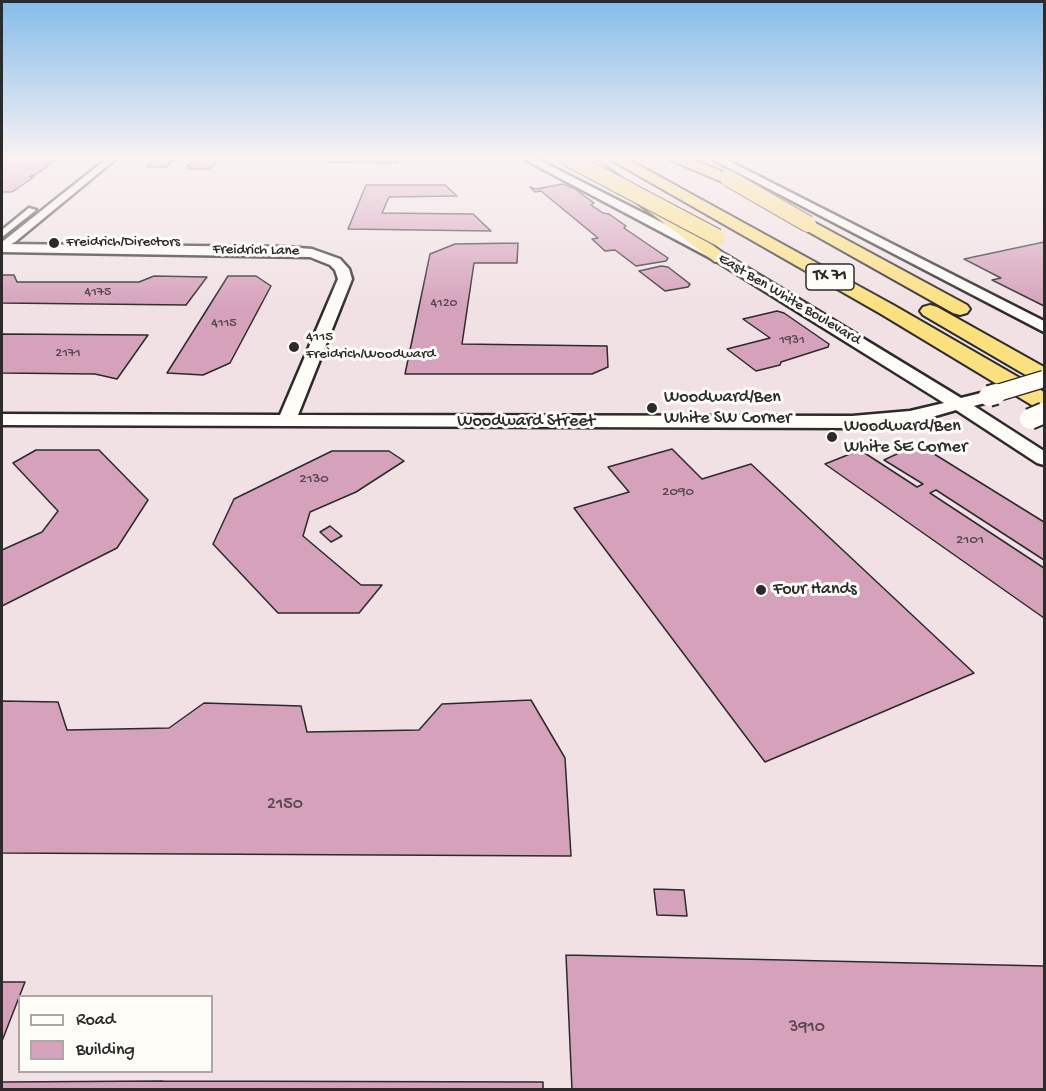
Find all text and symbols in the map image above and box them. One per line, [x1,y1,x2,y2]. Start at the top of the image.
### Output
place label: Freidrich/Directors [66,234,180,252]
marker: Freidrich/Directors [47,236,61,250]
street label: Freidrich Lane [212,241,300,261]
street label: East Ben White Boulevard [714,250,864,350]
road number: TX 71 [806,264,854,290]
house number: 4175 [85,285,111,301]
house number: 4120 [430,296,458,312]
house number: 4115 [211,316,237,332]
place label: 4115 Freidrich/Woodward [306,329,435,364]
house number: 1931 [779,333,805,349]
marker: 4115 Freidrich/Woodward [287,340,301,354]
house number: 2171 [55,346,81,362]
place label: Woodward/Ben White SW Corner [664,387,791,430]
marker: Woodward/Ben White SW Corner [645,401,659,415]
street label: Woodward Street [457,411,595,433]
place label: Woodward/Ben White SE Corner [844,416,967,458]
marker: Woodward/Ben White SE Corner [825,430,839,444]
house number: 2130 [299,471,329,489]
house number: 2090 [662,484,694,502]
house number: 2101 [956,532,984,550]
place label: Four Hands [773,579,857,601]
marker: Four Hands [754,583,768,597]
house number: 2150 [267,794,303,816]
legend [18,995,213,1073]
text: Road [76,1010,115,1031]
house number: 3910 [789,1017,825,1039]
text: Building [76,1040,135,1061]

